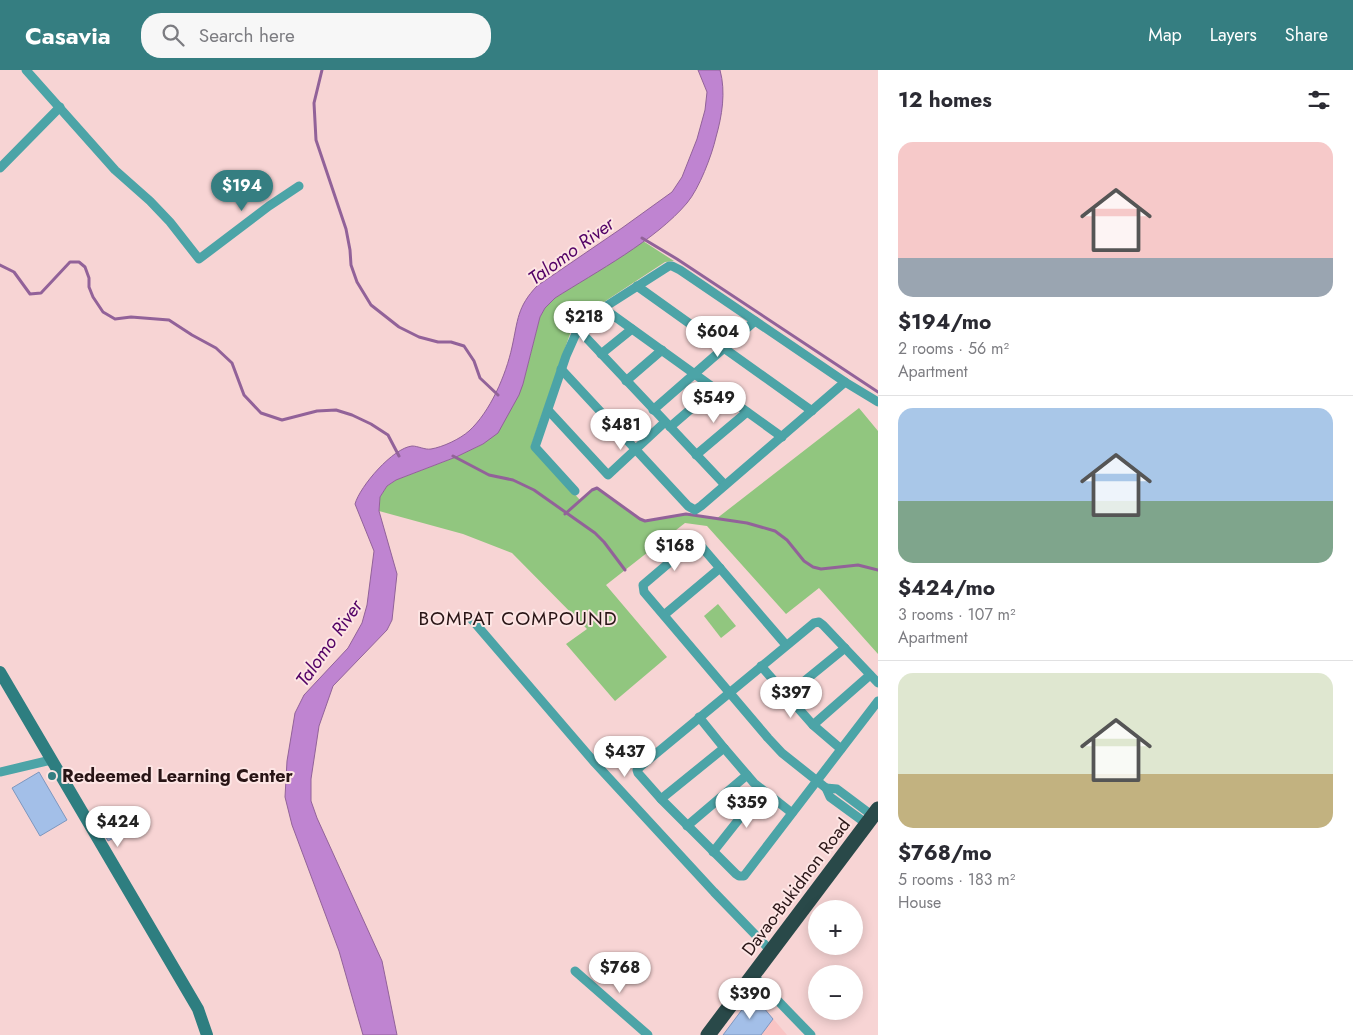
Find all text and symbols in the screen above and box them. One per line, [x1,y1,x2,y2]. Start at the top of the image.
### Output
search box [141,13,491,58]
text: Casavia [25,18,111,53]
icon: search [159,21,187,49]
text: Search here [199,22,295,49]
text: Map [1148,22,1182,48]
text: Layers [1210,22,1257,48]
text: Share [1285,22,1328,48]
text: 12 homes [898,85,992,115]
icon: filters [1305,86,1333,114]
pin: $194 [212,170,272,212]
text: $194 [222,174,262,197]
icon: home [1071,175,1161,265]
water label: Talomo River [522,210,621,291]
pin: $218 [554,300,614,343]
text: $218 [565,305,603,328]
text: $194/mo [898,307,991,337]
pin: $604 [688,316,748,358]
text: $604 [697,320,739,343]
text: 2 rooms · 56 m² [898,337,1009,360]
text: Apartment [898,360,968,383]
pin: $549 [684,382,744,424]
text: $549 [693,386,735,409]
pin: $481 [591,408,651,451]
text: $481 [601,413,641,436]
icon: home [1071,440,1161,530]
pin: $168 [645,530,705,572]
text: $168 [656,534,694,557]
text: $424/mo [898,573,995,603]
water label: Talomo River [289,593,370,692]
text: 3 rooms · 107 m² [898,603,1016,626]
district label: BOMPAT COMPOUND [418,605,618,632]
text: Apartment [898,626,968,649]
pin: $397 [761,676,821,719]
text: $397 [771,681,811,704]
icon: home [1071,705,1161,795]
pin: $437 [595,736,655,778]
text: $437 [605,740,645,763]
place label: Redeemed Learning Center [62,763,294,789]
marker: Redeemed Learning Center [46,770,58,782]
pin: $359 [717,786,777,829]
text: $359 [727,791,767,814]
pin: $424 [88,806,148,848]
text: $424 [97,810,139,833]
street label: Davao-Bukidnon Road [736,813,856,961]
text: $768/mo [898,838,992,868]
text: 5 rooms · 183 m² [898,868,1015,891]
text: House [898,891,941,914]
map controls [808,900,863,1020]
button: + [808,900,863,955]
pin: $768 [590,952,650,994]
text: $768 [600,956,640,979]
button: − [808,965,863,1020]
pin: $390 [720,978,780,1020]
text: $390 [729,982,771,1005]

